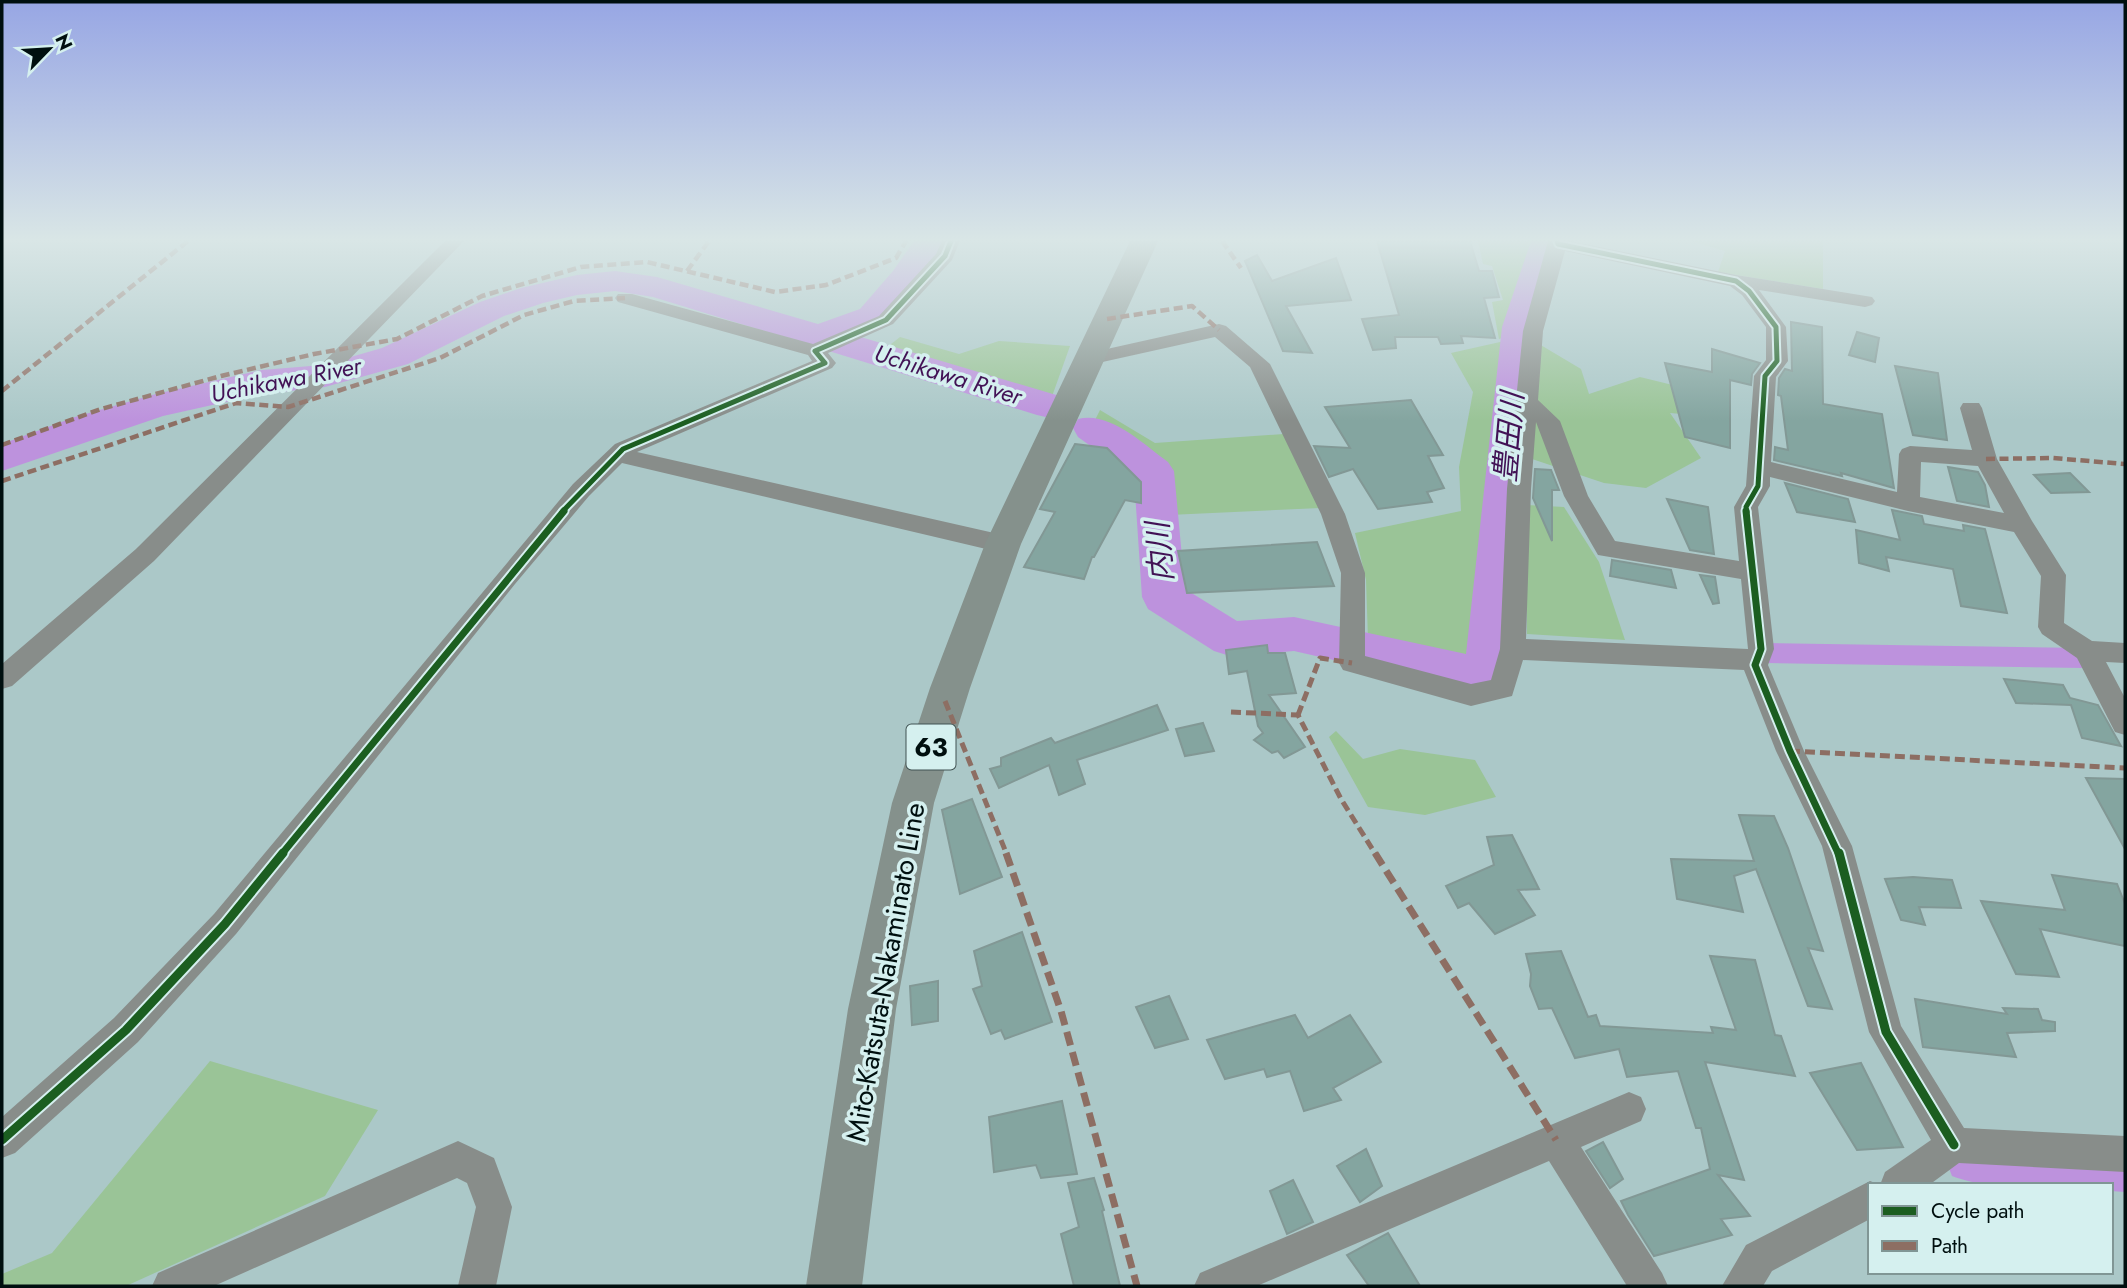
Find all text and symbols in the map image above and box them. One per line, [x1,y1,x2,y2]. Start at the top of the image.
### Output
north arrow [14,14,84,84]
text: N [49,29,79,55]
water label: Uchikawa River [870,335,1028,414]
water label: Uchikawa River [208,347,366,411]
water label: 豊田川 [1483,387,1534,484]
water label: 内川 [1135,517,1184,584]
road number: 63 [906,724,956,769]
street label: Mito-Katsuta-Nakaminato Line [835,799,936,1145]
legend [1868,1183,2113,1274]
text: Cycle path [1931,1196,2024,1226]
text: Path [1931,1231,1968,1261]

